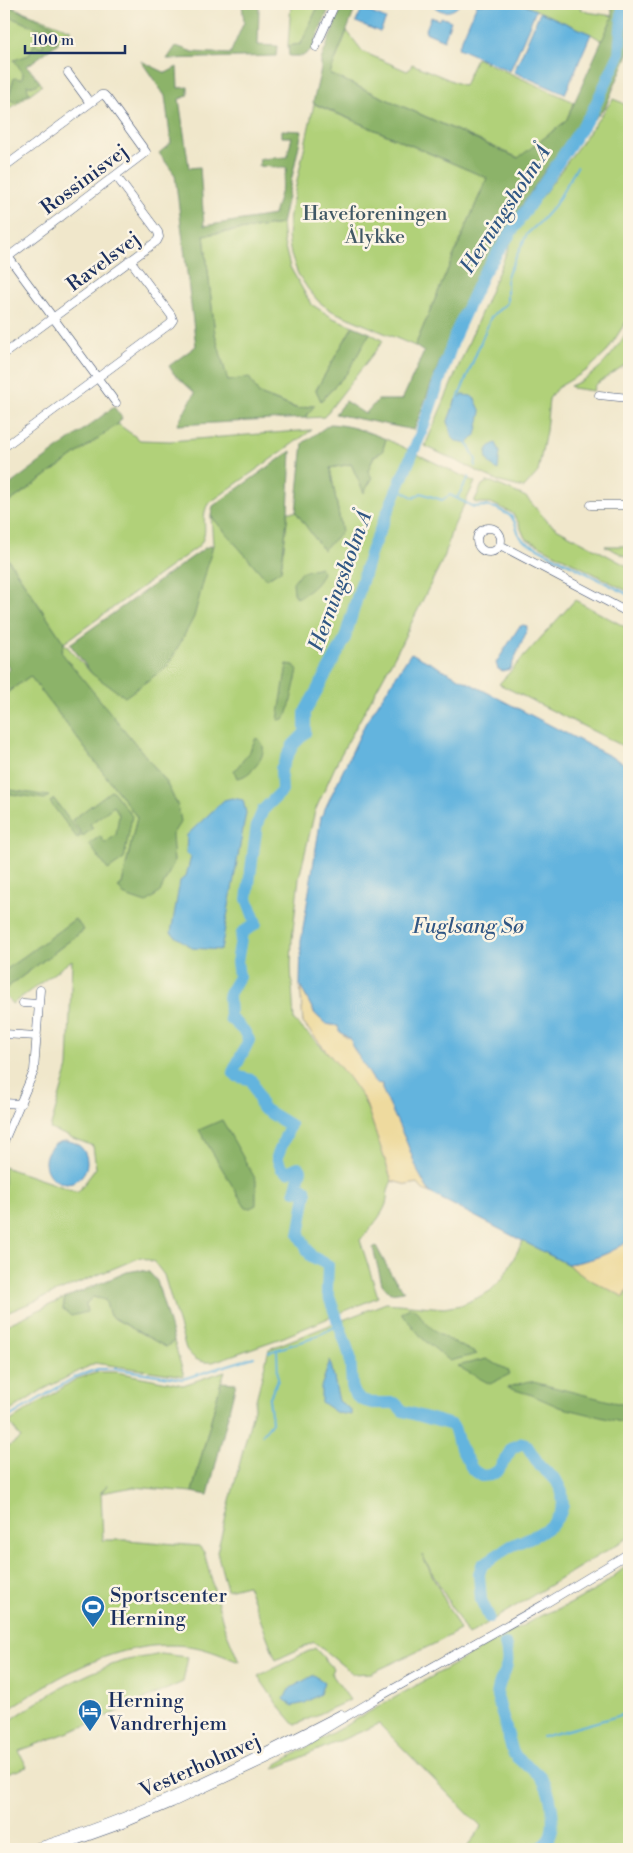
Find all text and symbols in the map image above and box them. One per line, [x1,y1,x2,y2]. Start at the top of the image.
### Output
scale bar [25,22,125,54]
text: 100 m [32,31,74,50]
street label: Rossinisvej [36,139,134,221]
water label: Herningsholm Å [453,139,557,279]
park label: Haveforeningen Ålykke [303,202,448,250]
street label: Ravelsvej [62,227,146,298]
water label: Herningsholm Å [301,506,379,656]
water label: Fuglsang Sø [412,914,525,940]
place label: Sportscenter Herning [110,1584,227,1632]
sports icon: Sportscenter Herning [80,1594,106,1628]
place label: Herning Vandrerhjem [107,1689,228,1737]
hotel icon: Herning Vandrerhjem [77,1698,103,1732]
street label: Vesterholmvej [135,1729,265,1805]

